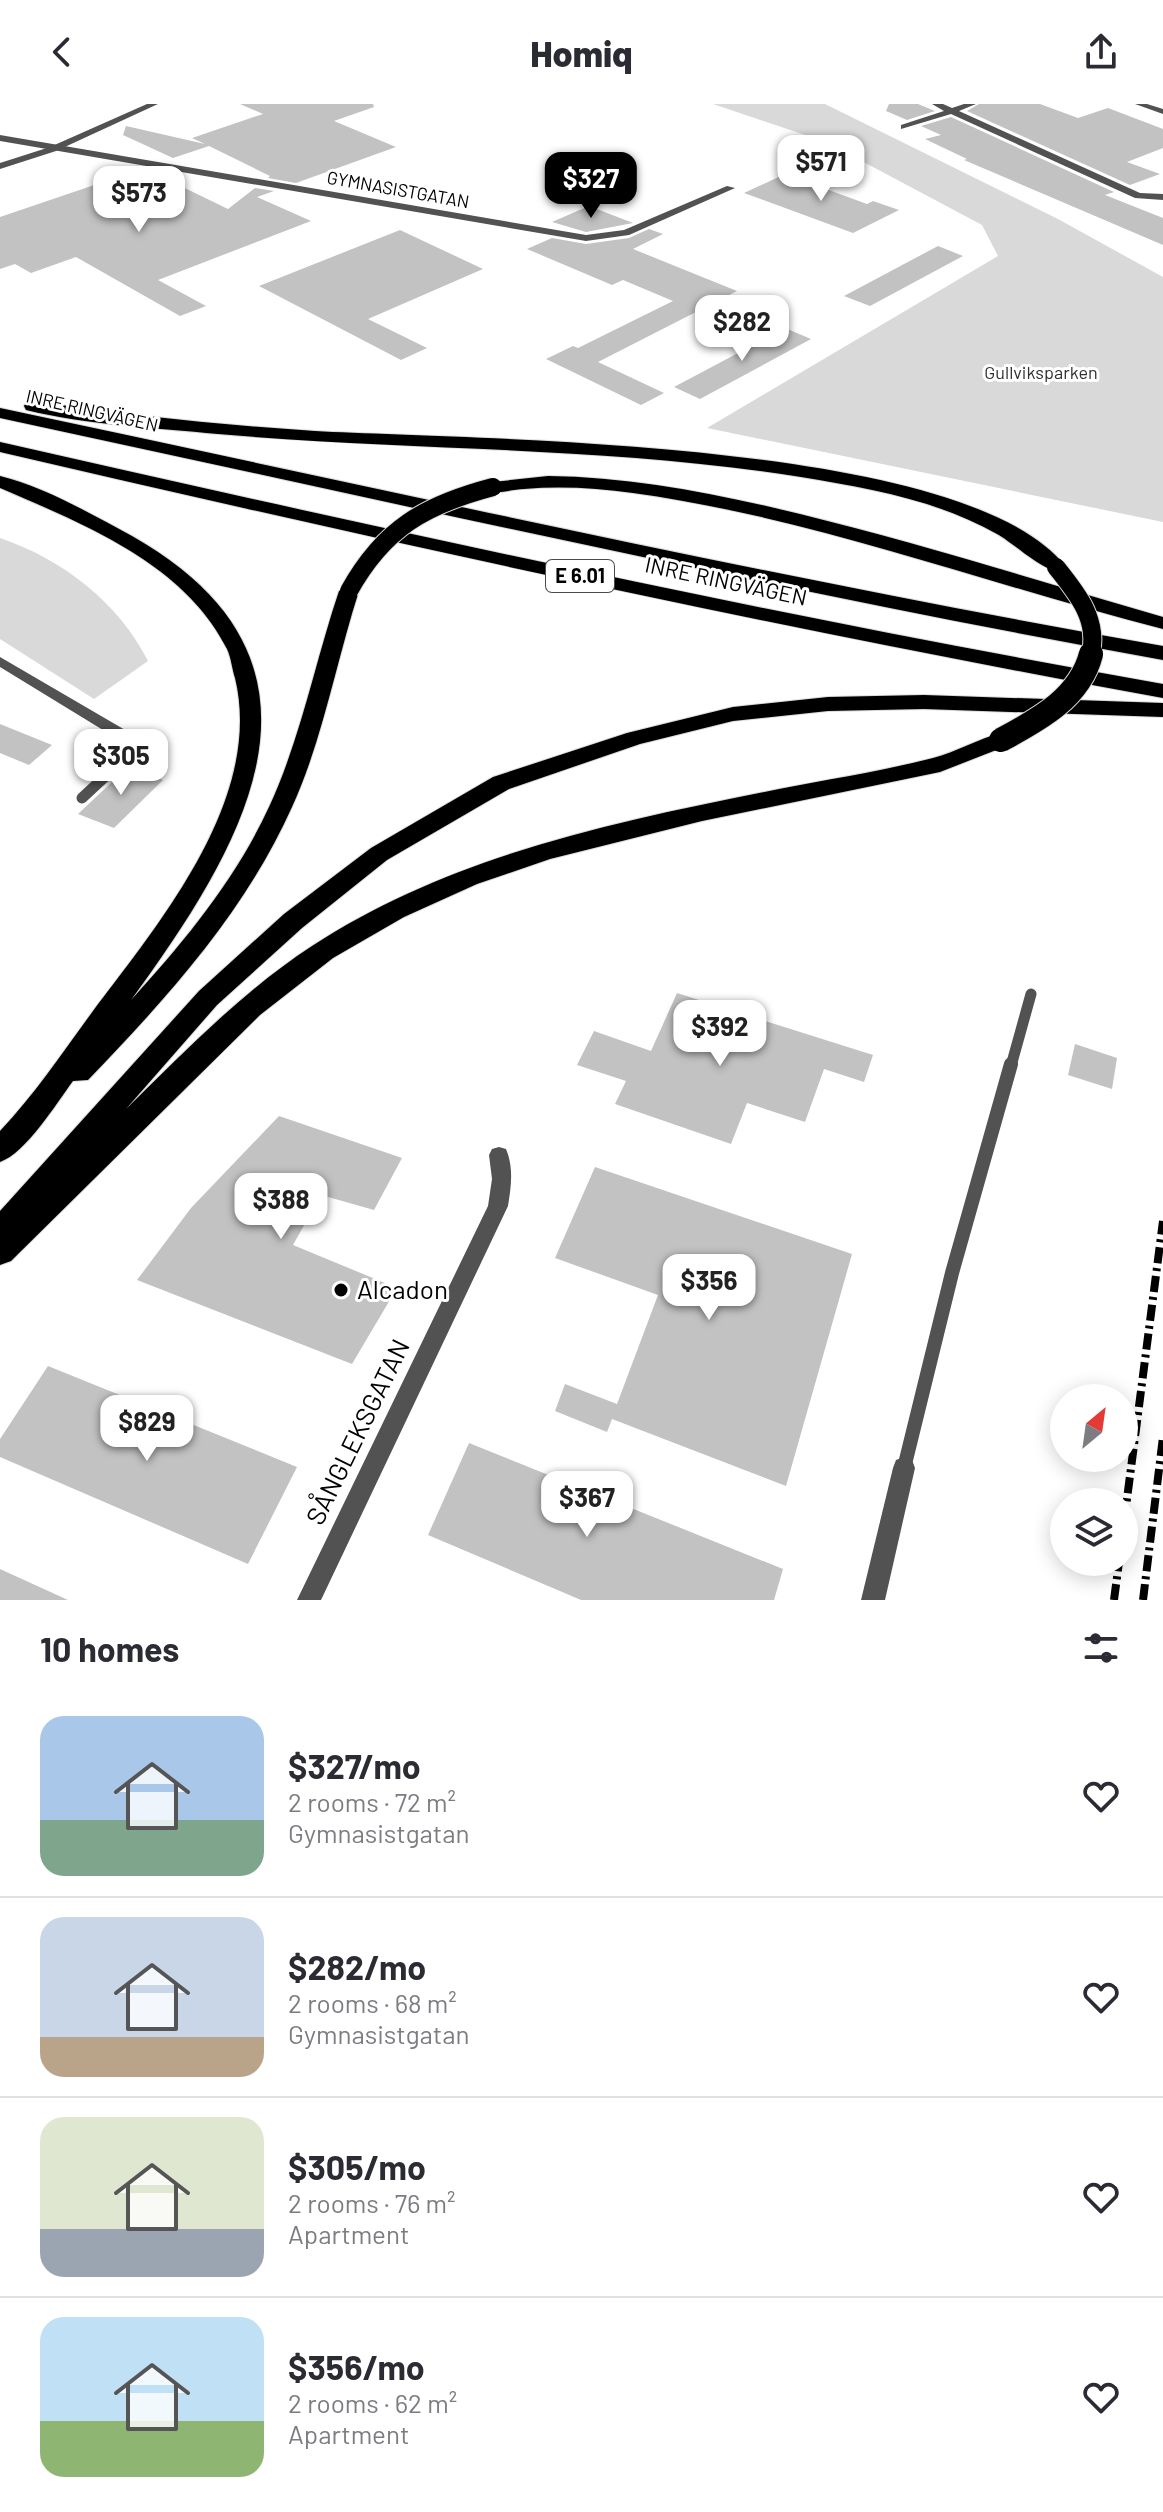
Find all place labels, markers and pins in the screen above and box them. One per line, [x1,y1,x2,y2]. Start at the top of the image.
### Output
pin: $571 [774,135,868,203]
pin: $327 [544,152,638,220]
pin: $573 [92,166,186,234]
pin: $282 [695,295,789,363]
pin: $305 [74,729,168,797]
pin: $392 [673,1000,767,1068]
pin: $388 [234,1173,328,1241]
pin: $356 [662,1254,756,1322]
place label: Alcadon [357,1273,448,1304]
marker: Alcadon [332,1281,350,1299]
pin: $829 [100,1395,194,1463]
pin: $367 [540,1471,634,1539]

